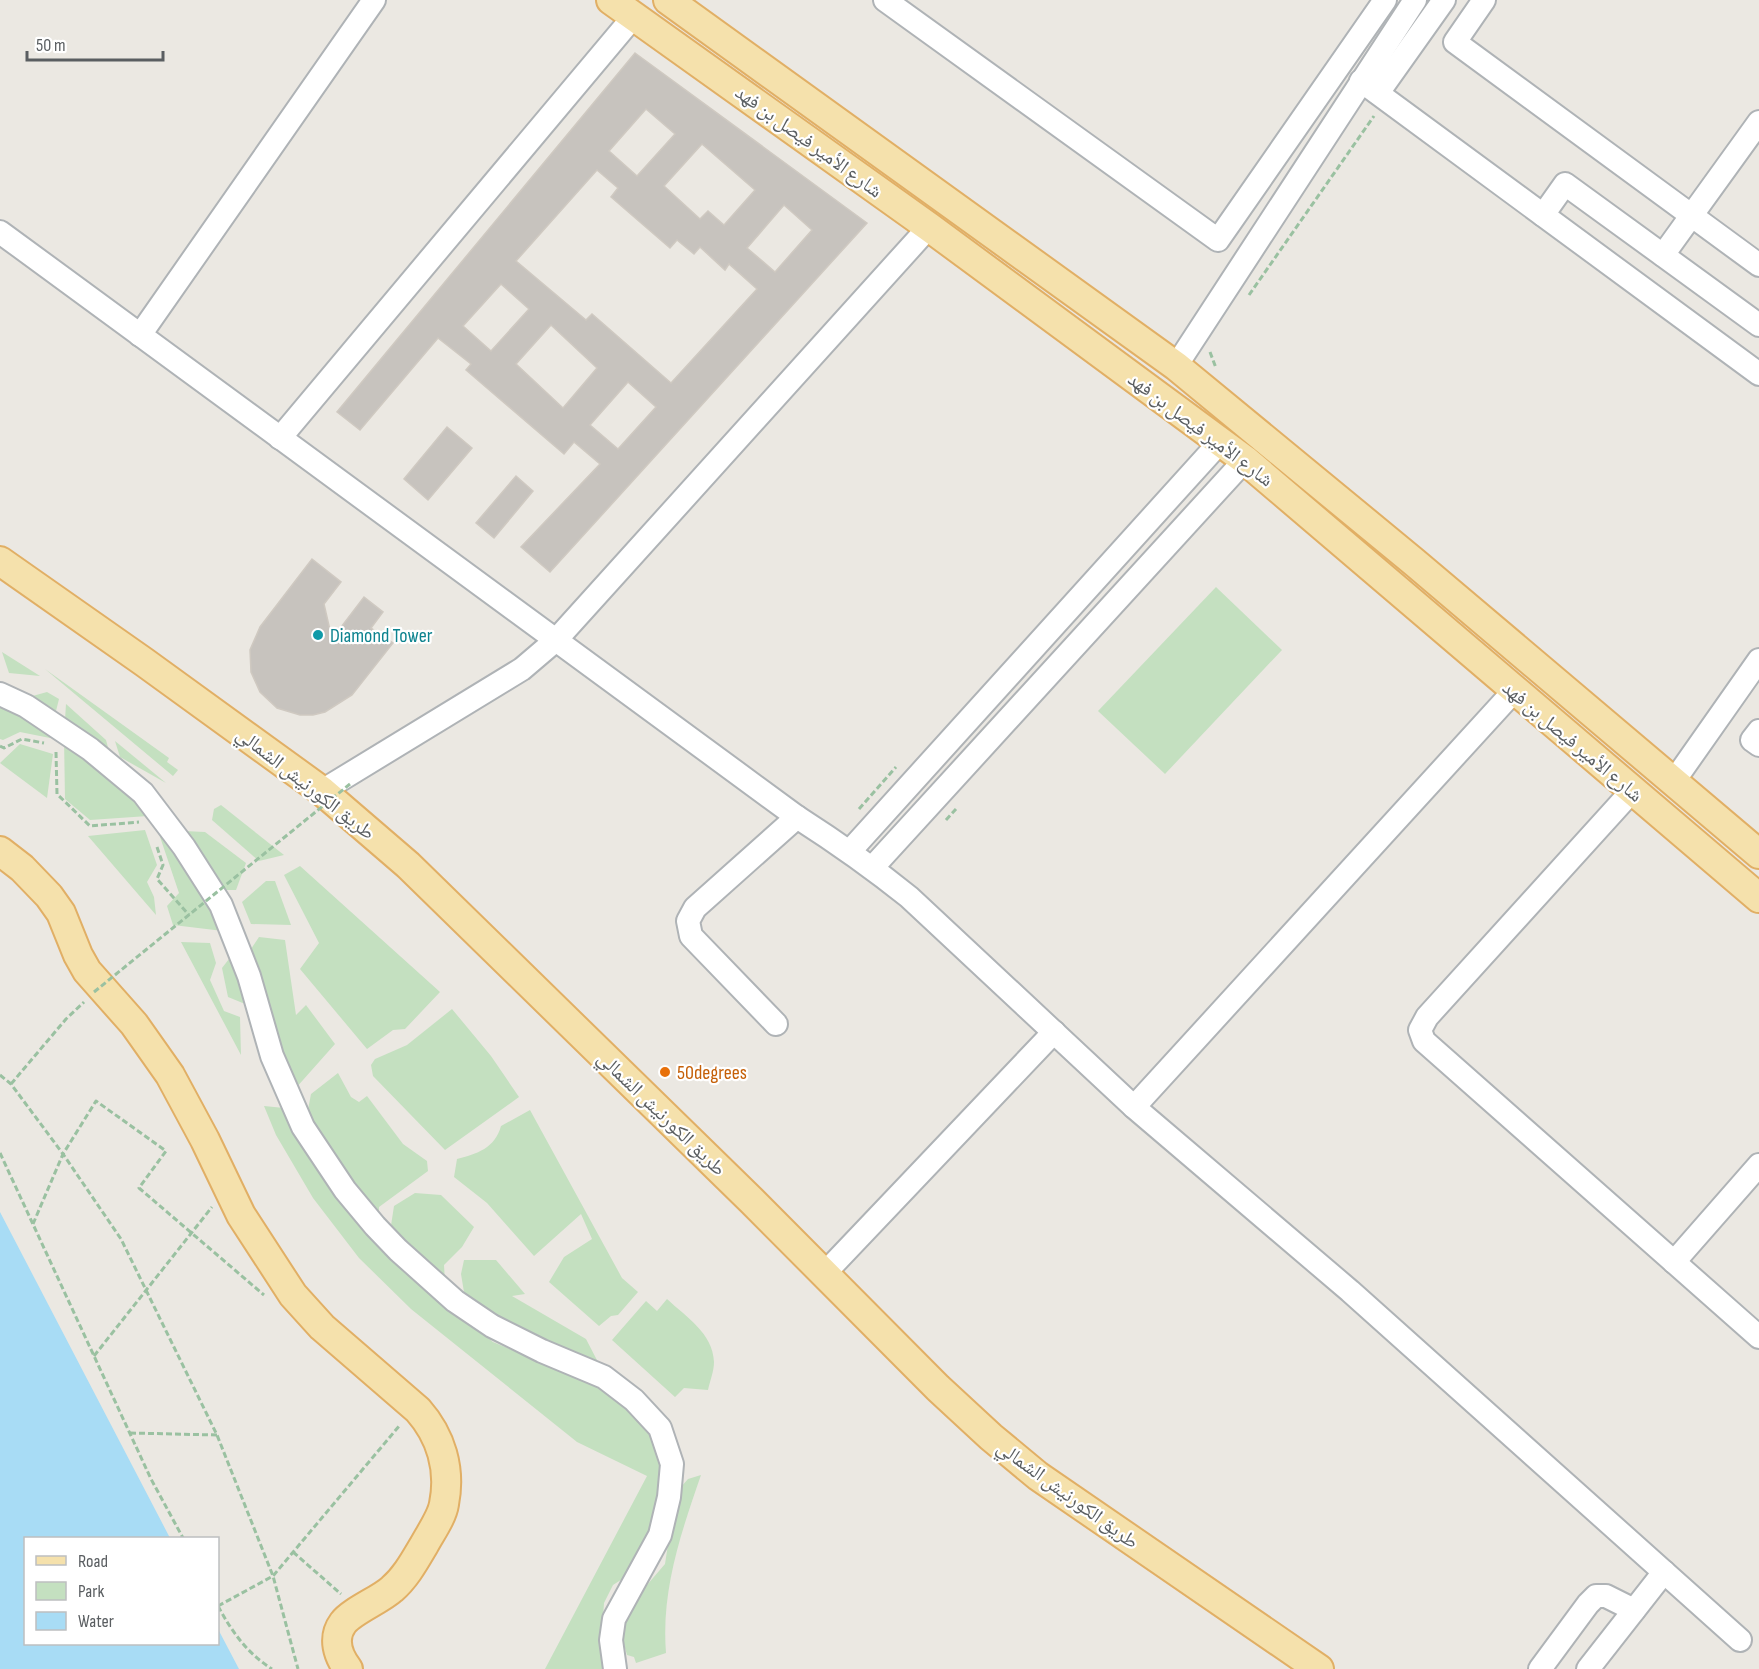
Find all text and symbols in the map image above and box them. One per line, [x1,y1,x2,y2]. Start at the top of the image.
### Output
scale bar [27,24,164,62]
text: 50 m [36,35,66,56]
street label: شارع الأمير فيصل بن فهد [730,80,887,203]
street label: شارع الأمير فيصل بن فهد [1123,367,1278,492]
place label: Diamond Tower [330,624,433,648]
marker: Diamond Tower [311,628,325,642]
street label: شارع الأمير فيصل بن فهد [1497,676,1647,808]
street label: طريق الكورنيش الشمالي [229,722,379,848]
street label: طريق الكورنيش الشمالي [590,1046,730,1183]
place label: 50degrees [677,1061,747,1085]
marker: 50degrees [658,1065,672,1079]
street label: طريق الكورنيش الشمالي [990,1435,1143,1557]
legend [24,1537,219,1645]
text: Road [78,1551,108,1572]
text: Park [78,1581,104,1602]
text: Water [78,1611,114,1632]

